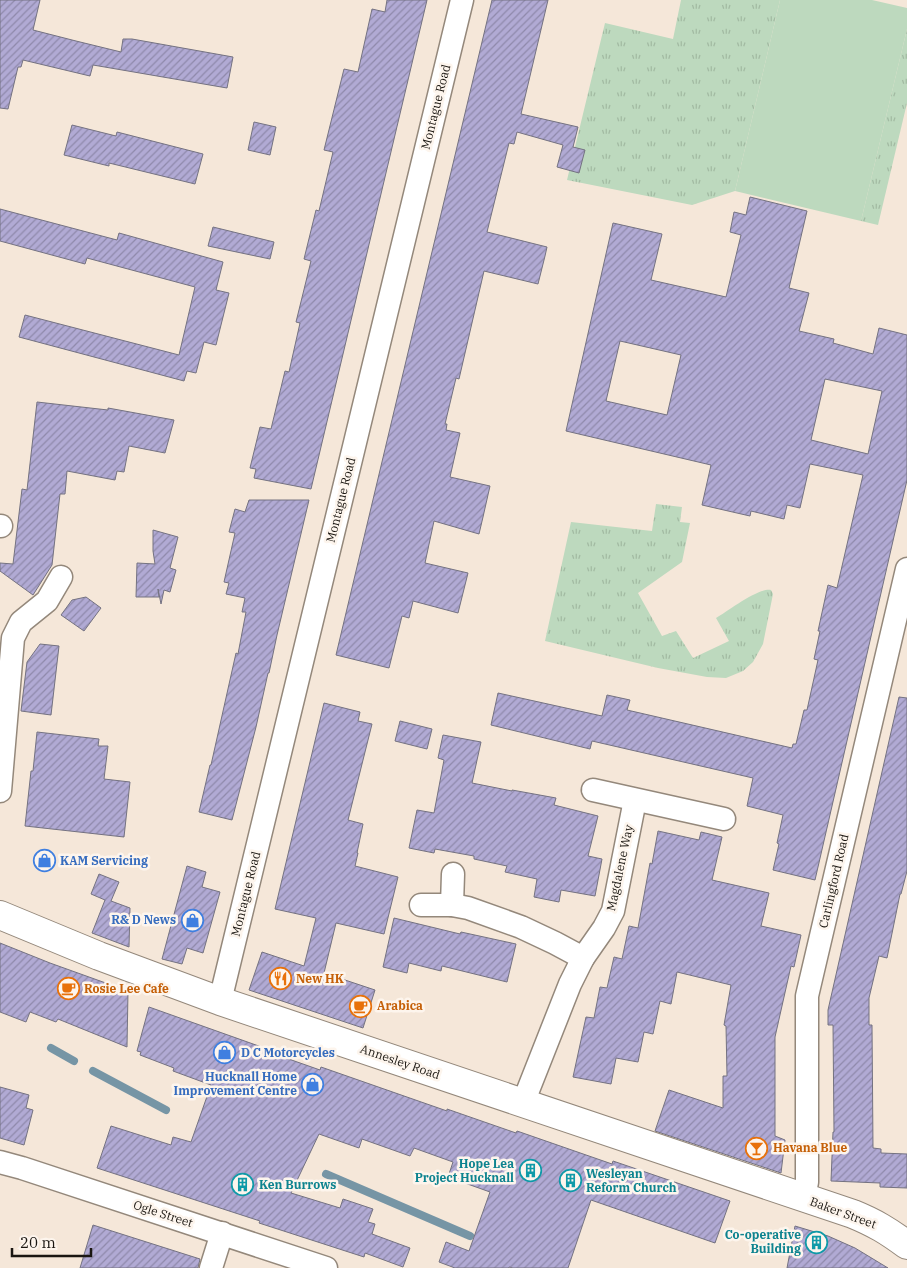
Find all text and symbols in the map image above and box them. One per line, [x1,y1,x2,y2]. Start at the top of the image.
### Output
street label: Montague Road [418,63,453,151]
street label: Montague Road [323,456,358,544]
street label: Magdalene Way [603,823,636,912]
street label: Carlingford Road [815,832,852,929]
shop icon: KAM Servicing [32,849,56,873]
street label: Montague Road [228,850,263,938]
place label: KAM Servicing [60,853,148,868]
shop icon: R& D News [180,908,204,932]
place label: R& D News [111,912,176,927]
restaurant icon: New HK [268,967,292,991]
place label: New HK [296,971,345,986]
cafe icon: Rosie Lee Cafe [56,977,80,1001]
place label: Rosie Lee Cafe [84,981,169,996]
cafe icon: Arabica [349,994,373,1018]
place label: Arabica [377,998,423,1013]
shop icon: D C Motorcycles [213,1041,237,1065]
street label: Annesley Road [358,1041,442,1082]
place label: D C Motorcycles [241,1045,335,1060]
place label: Hucknall Home Improvement Centre [174,1069,297,1098]
shop icon: Hucknall Home Improvement Centre [301,1072,325,1096]
bar icon: Havana Blue [745,1136,769,1160]
place label: Havana Blue [773,1140,847,1155]
place label: Hope Lea Project Hucknall [415,1156,514,1185]
building icon: Hope Lea Project Hucknall [518,1159,542,1183]
place label: Wesleyan Reform Church [586,1166,677,1195]
building icon: Wesleyan Reform Church [558,1169,582,1193]
building icon: Ken Burrows [231,1173,255,1197]
place label: Ken Burrows [259,1177,336,1192]
street label: Baker Street [808,1194,878,1231]
street label: Ogle Street [132,1197,195,1230]
scale bar [12,1226,91,1258]
place label: Co-operative Building [725,1227,801,1256]
building icon: Co-operative Building [805,1230,829,1254]
text: 20 m [20,1233,56,1252]

